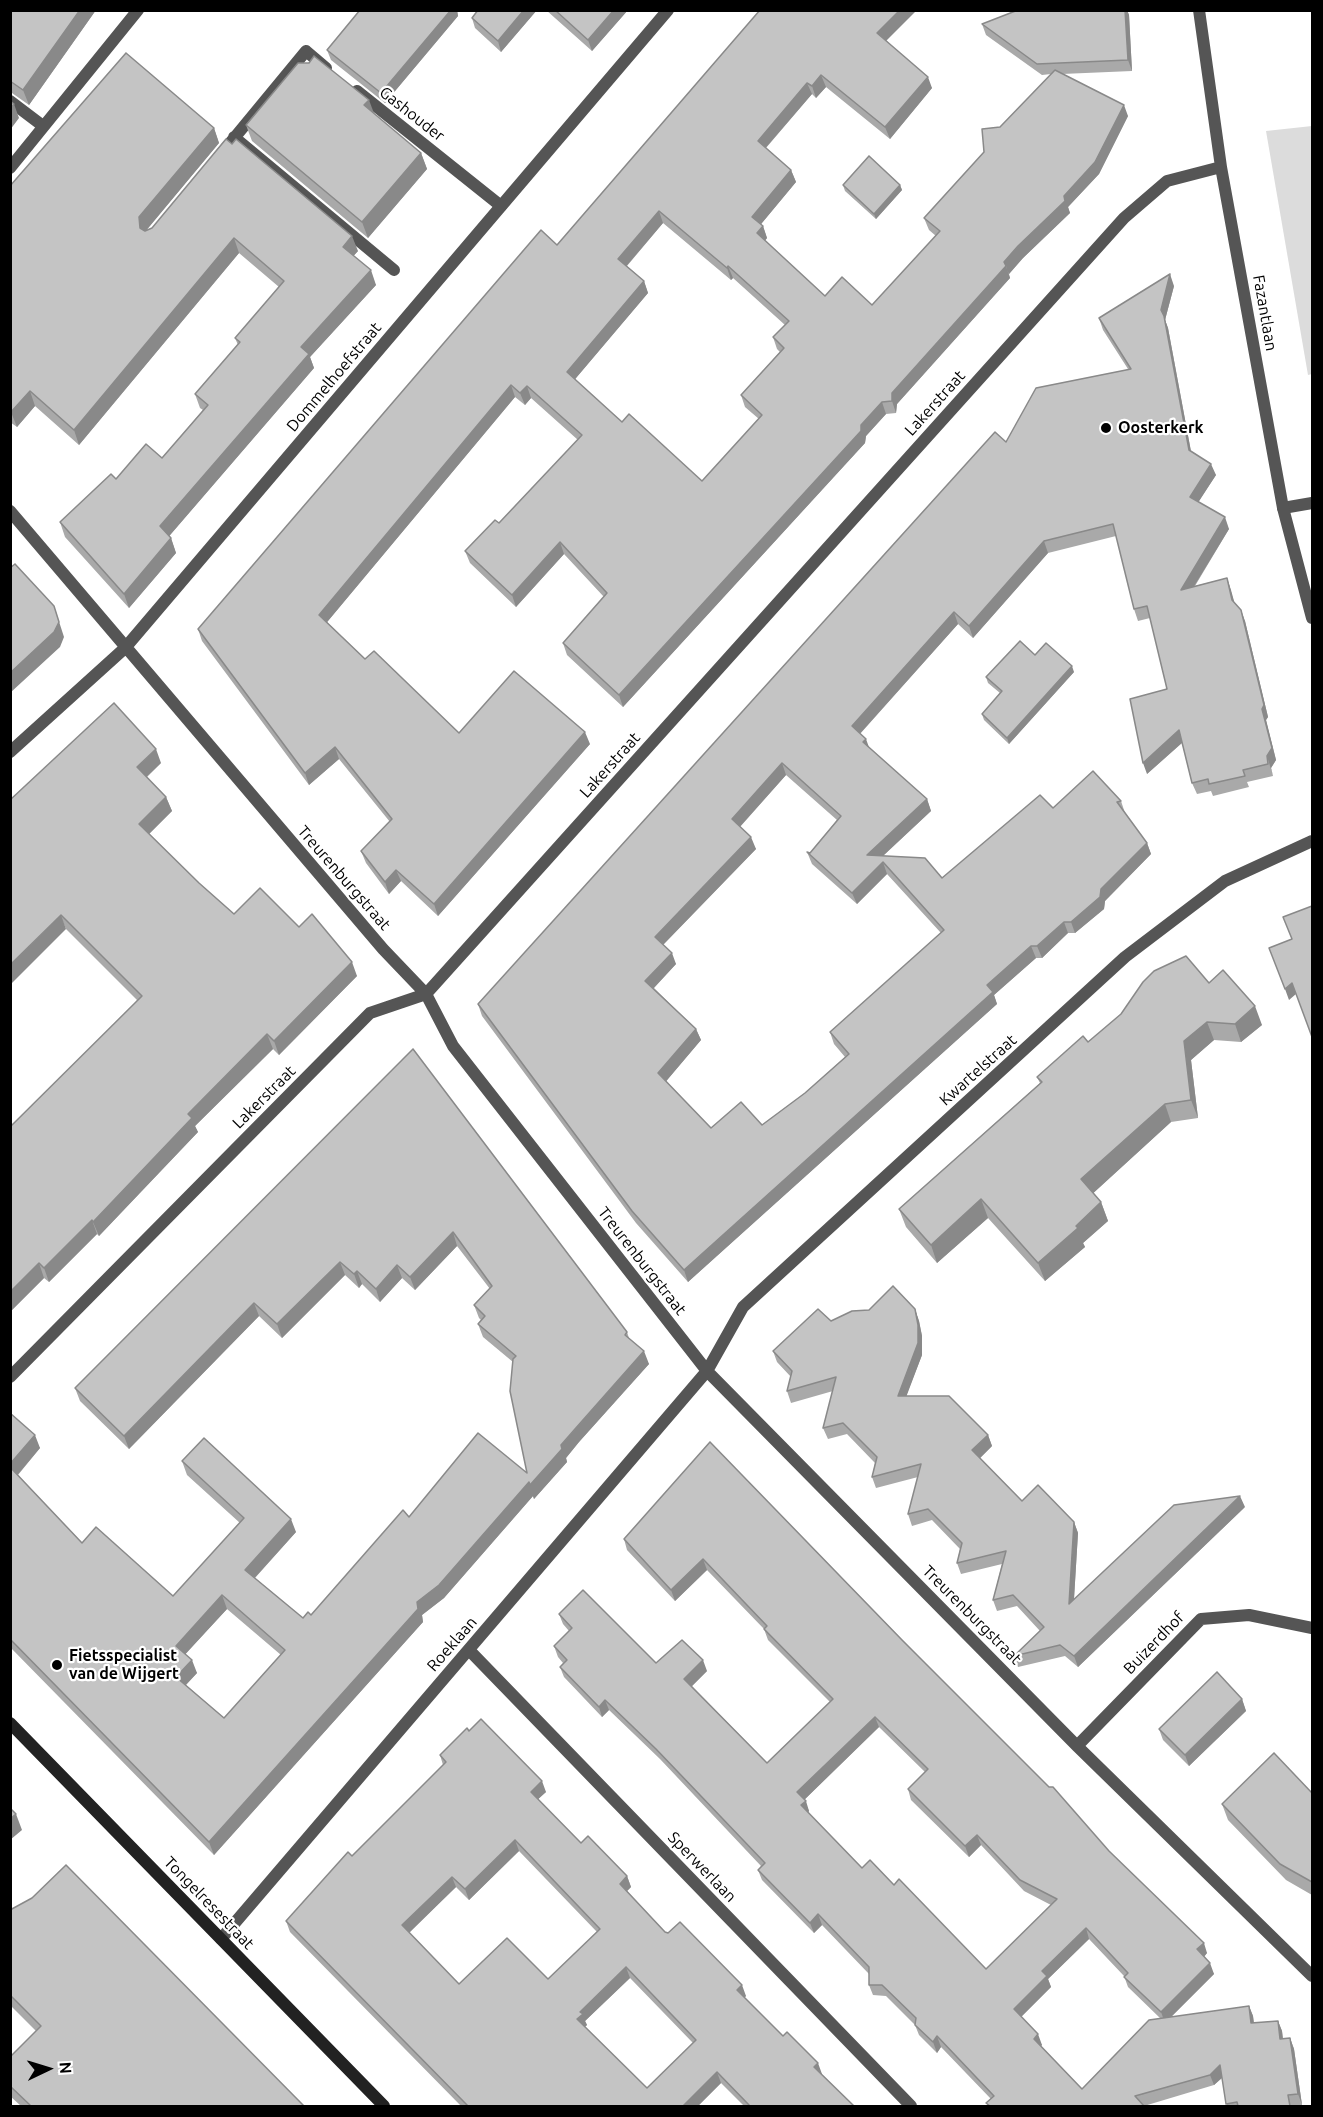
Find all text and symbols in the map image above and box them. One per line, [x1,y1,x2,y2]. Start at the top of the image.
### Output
street label: Gashouder [375,83,449,145]
street label: Fazantlaan [1249,274,1281,352]
street label: Dommelhoefstraat [283,318,385,436]
street label: Lakerstraat [901,366,969,440]
place label: Oosterkerk [1118,418,1203,438]
marker: Oosterkerk [1099,421,1113,435]
street label: Lakerstraat [576,728,644,802]
street label: Treurenburgstraat [293,822,395,934]
street label: Kwartelstraat [935,1030,1021,1110]
street label: Lakerstraat [229,1062,299,1132]
street label: Treurenburgstraat [594,1203,690,1319]
street label: Treurenburgstraat [918,1561,1026,1669]
street label: Buizerdhof [1120,1608,1188,1678]
street label: Roeklaan [423,1613,481,1675]
place label: Fietsspecialist van de Wijgert [69,1646,179,1684]
marker: Fietsspecialist van de Wijgert [50,1658,64,1672]
street label: Sperwerlaan [664,1828,740,1906]
street label: Tongelresestraat [160,1853,258,1953]
north arrow [18,2039,78,2099]
text: N [57,2061,75,2074]

